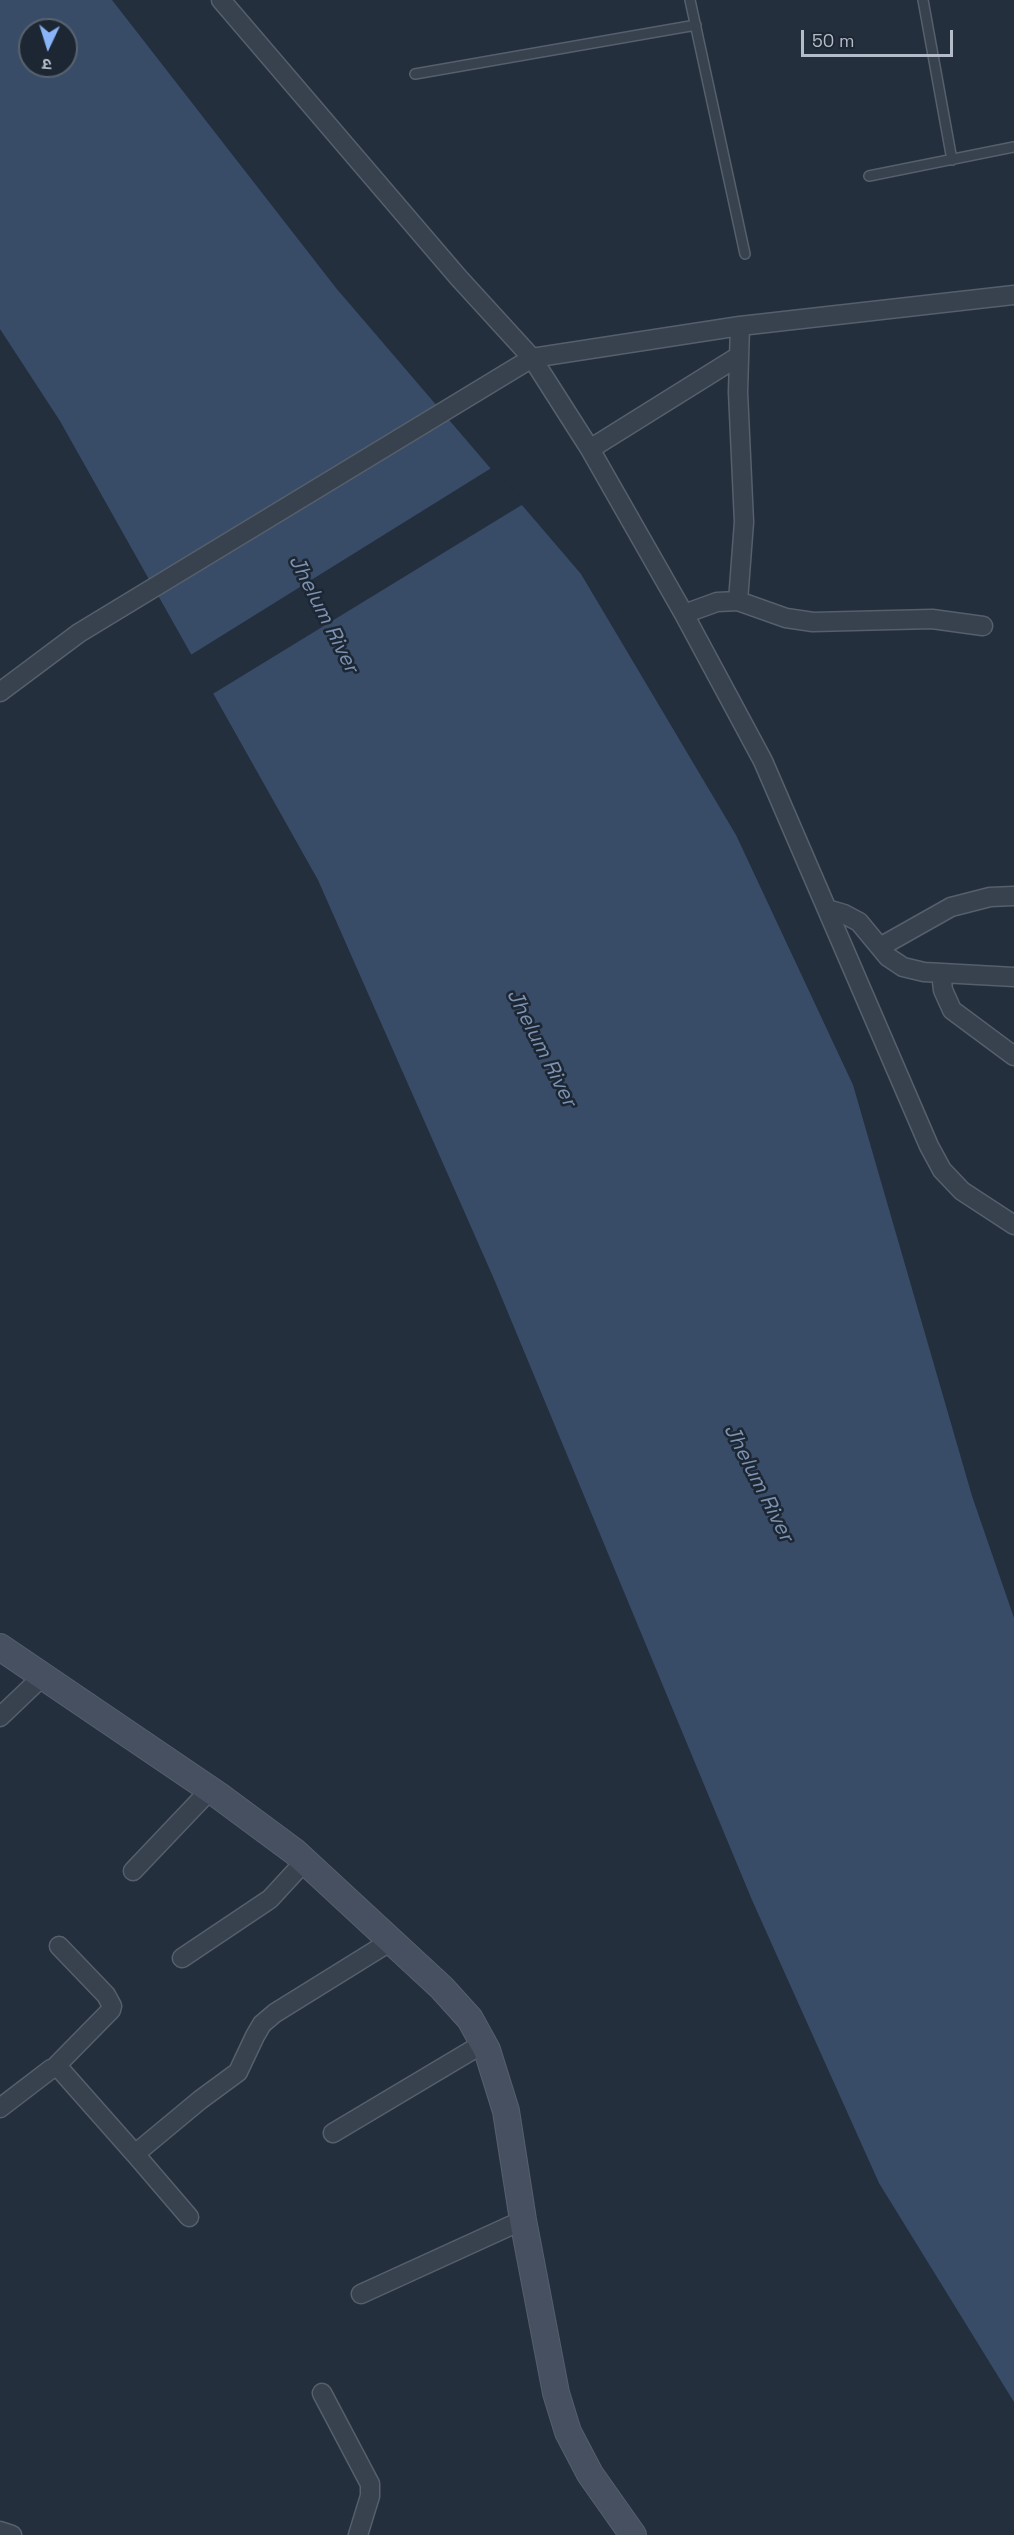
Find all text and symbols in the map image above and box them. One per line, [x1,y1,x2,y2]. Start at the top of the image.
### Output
north arrow [18,18,78,78]
scale bar [804,18,956,56]
text: 50 m [812,29,854,52]
text: उ [41,54,52,75]
water label: Jhelum River [283,551,363,677]
water label: Jhelum River [501,985,581,1111]
water label: Jhelum River [718,1420,798,1546]

